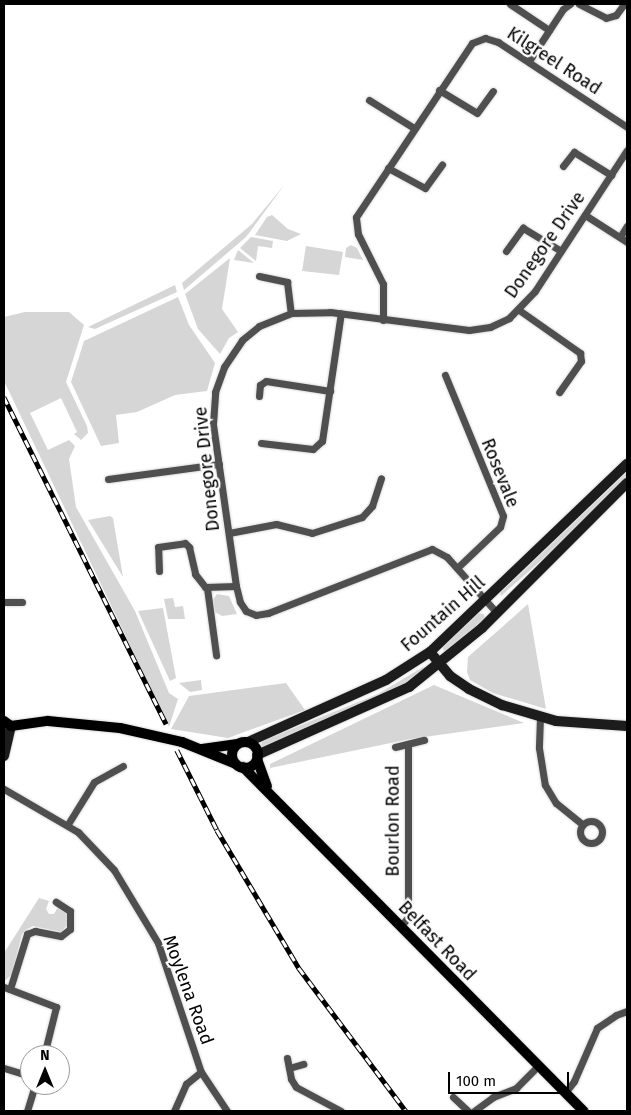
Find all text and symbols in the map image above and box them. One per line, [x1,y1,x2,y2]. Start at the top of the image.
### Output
street label: Kilgreel Road [503,23,605,99]
street label: Donegore Drive [500,188,590,302]
street label: Donegore Drive [190,406,224,532]
street label: Rosevale [476,435,524,511]
street label: Fountain Hill [397,572,489,656]
street label: Bourlon Road [382,765,404,877]
street label: Belfast Road [394,897,480,985]
street label: Moylena Road [158,932,218,1048]
north arrow [20,1045,70,1095]
text: N [40,1047,50,1064]
scale bar [451,1062,572,1094]
text: 100 m [456,1072,496,1090]

